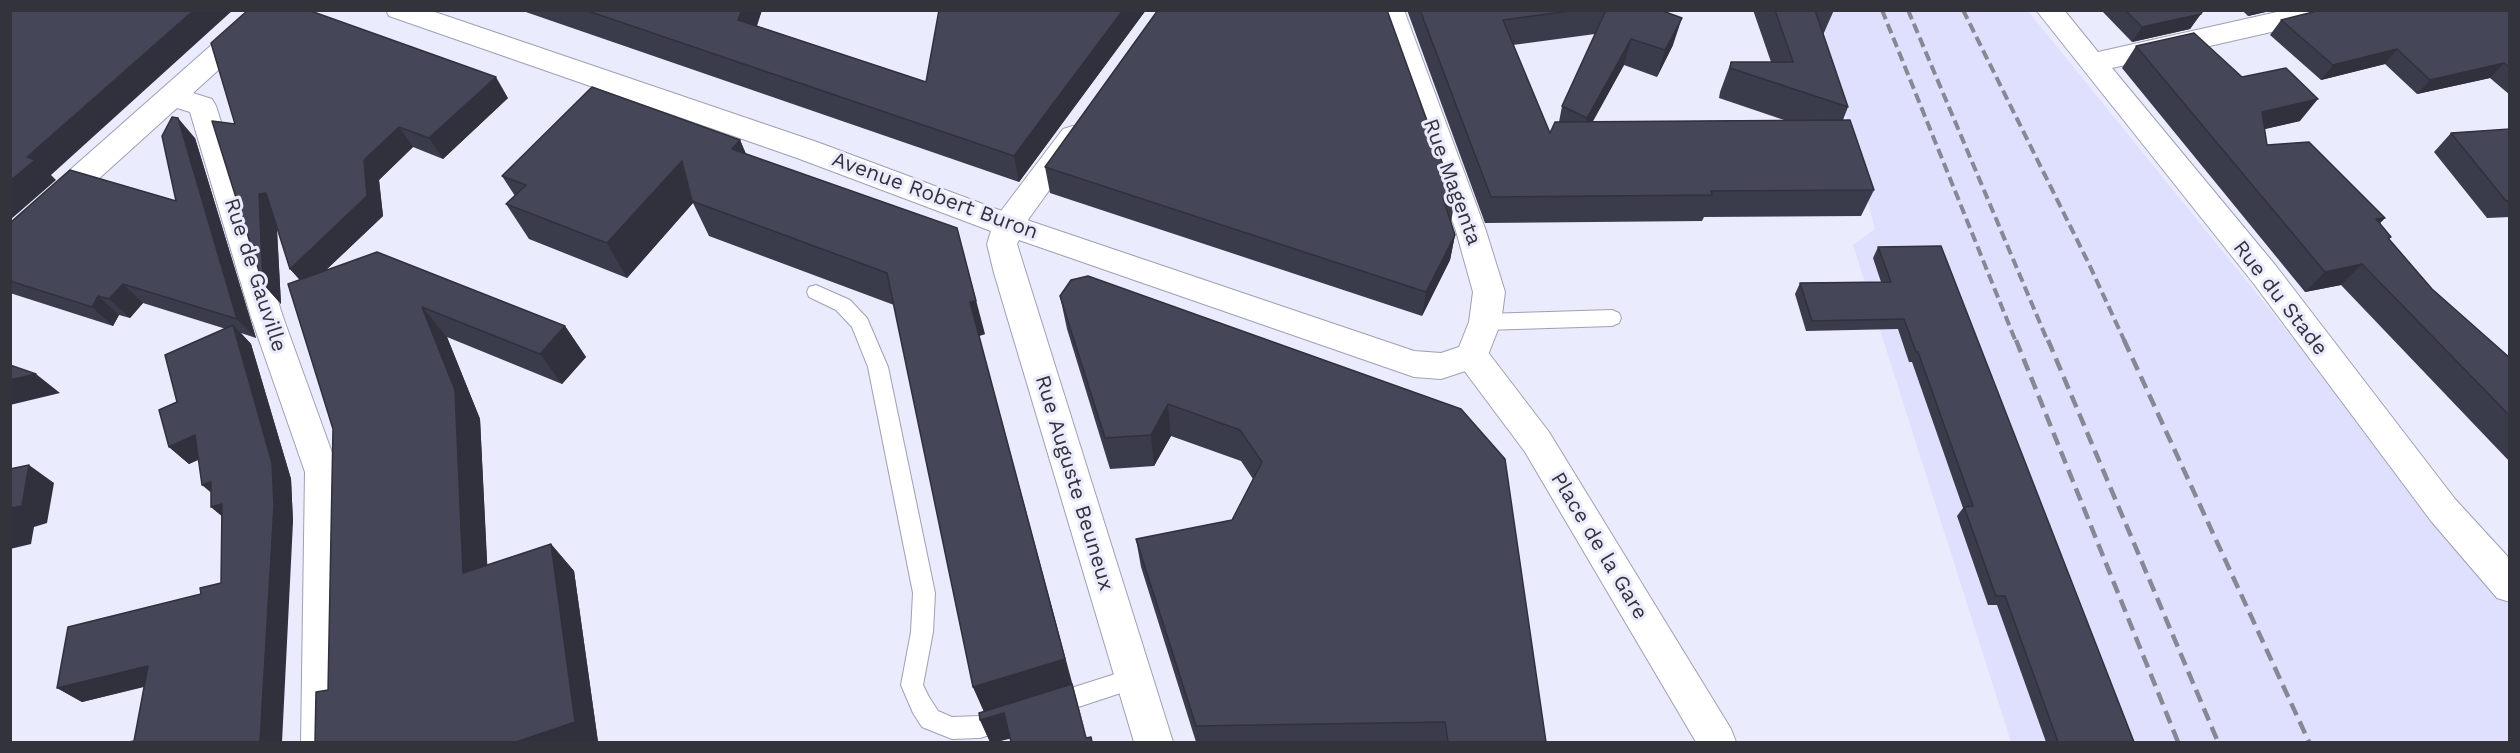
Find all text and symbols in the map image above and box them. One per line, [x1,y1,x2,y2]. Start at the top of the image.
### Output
street label: Rue Magenta [1418,115,1486,249]
street label: Avenue Robert Buron [829,147,1041,245]
street label: Rue de Gauville [218,195,292,355]
street label: Rue du Stade [2227,236,2333,360]
street label: Rue Auguste Beuneux [1029,372,1119,594]
street label: Place de la Gare [1545,468,1653,624]

